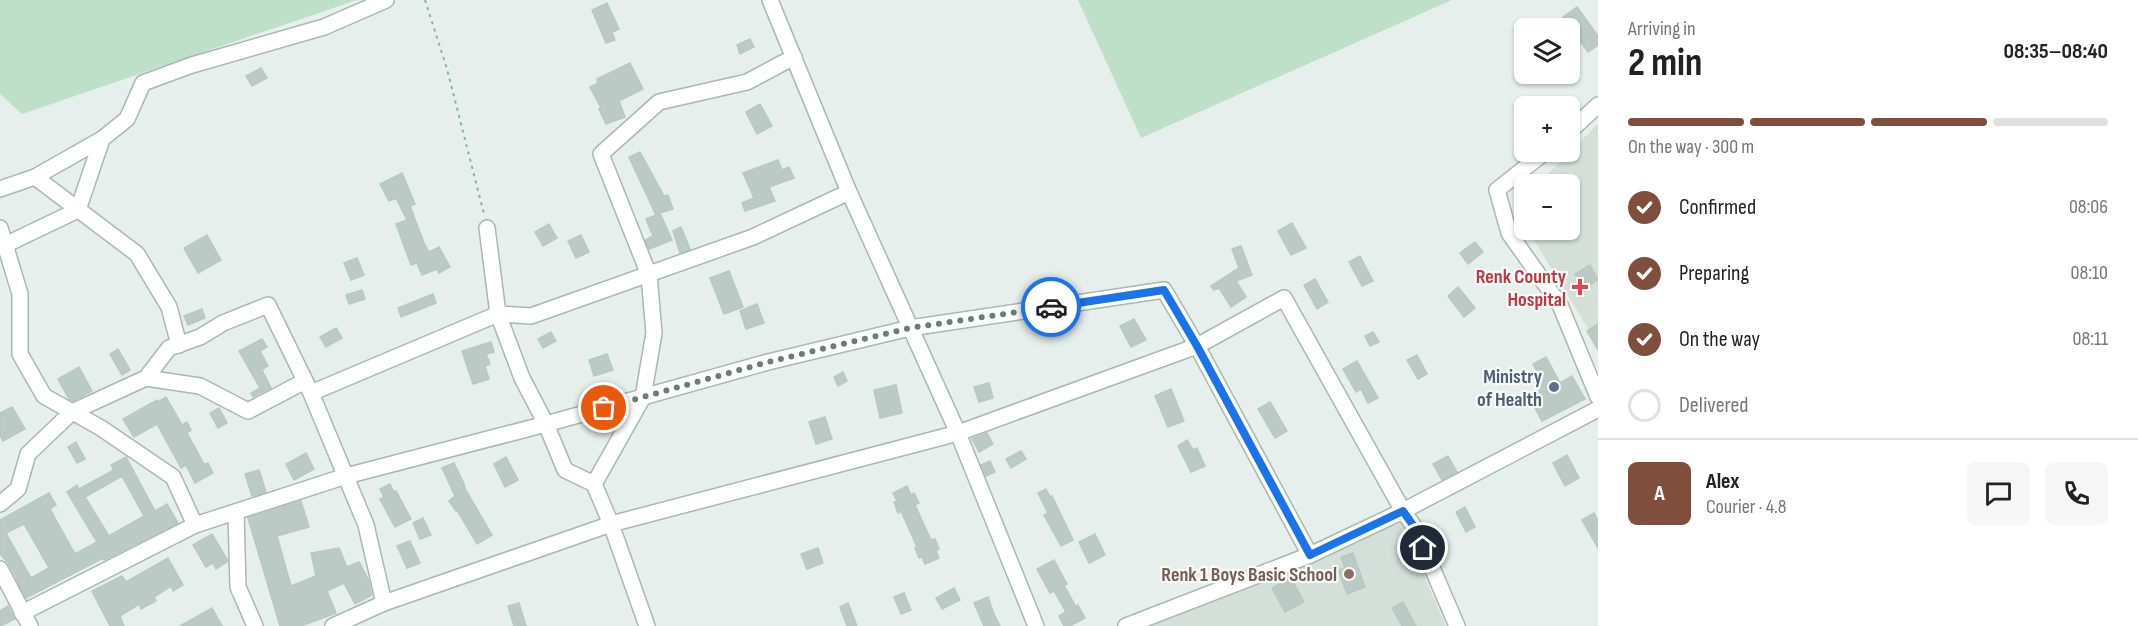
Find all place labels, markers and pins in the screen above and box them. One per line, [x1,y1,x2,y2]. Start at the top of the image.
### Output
place label: Renk County Hospital [1476,265,1567,312]
marker: Renk County Hospital [1571,278,1589,296]
place label: Ministry of Health [1477,365,1543,412]
marker: Ministry of Health [1547,380,1561,394]
pin [578,382,629,433]
pin [1397,522,1448,573]
place label: Renk 1 Boys Basic School [1161,563,1337,587]
marker: Renk 1 Boys Basic School [1342,567,1356,581]

